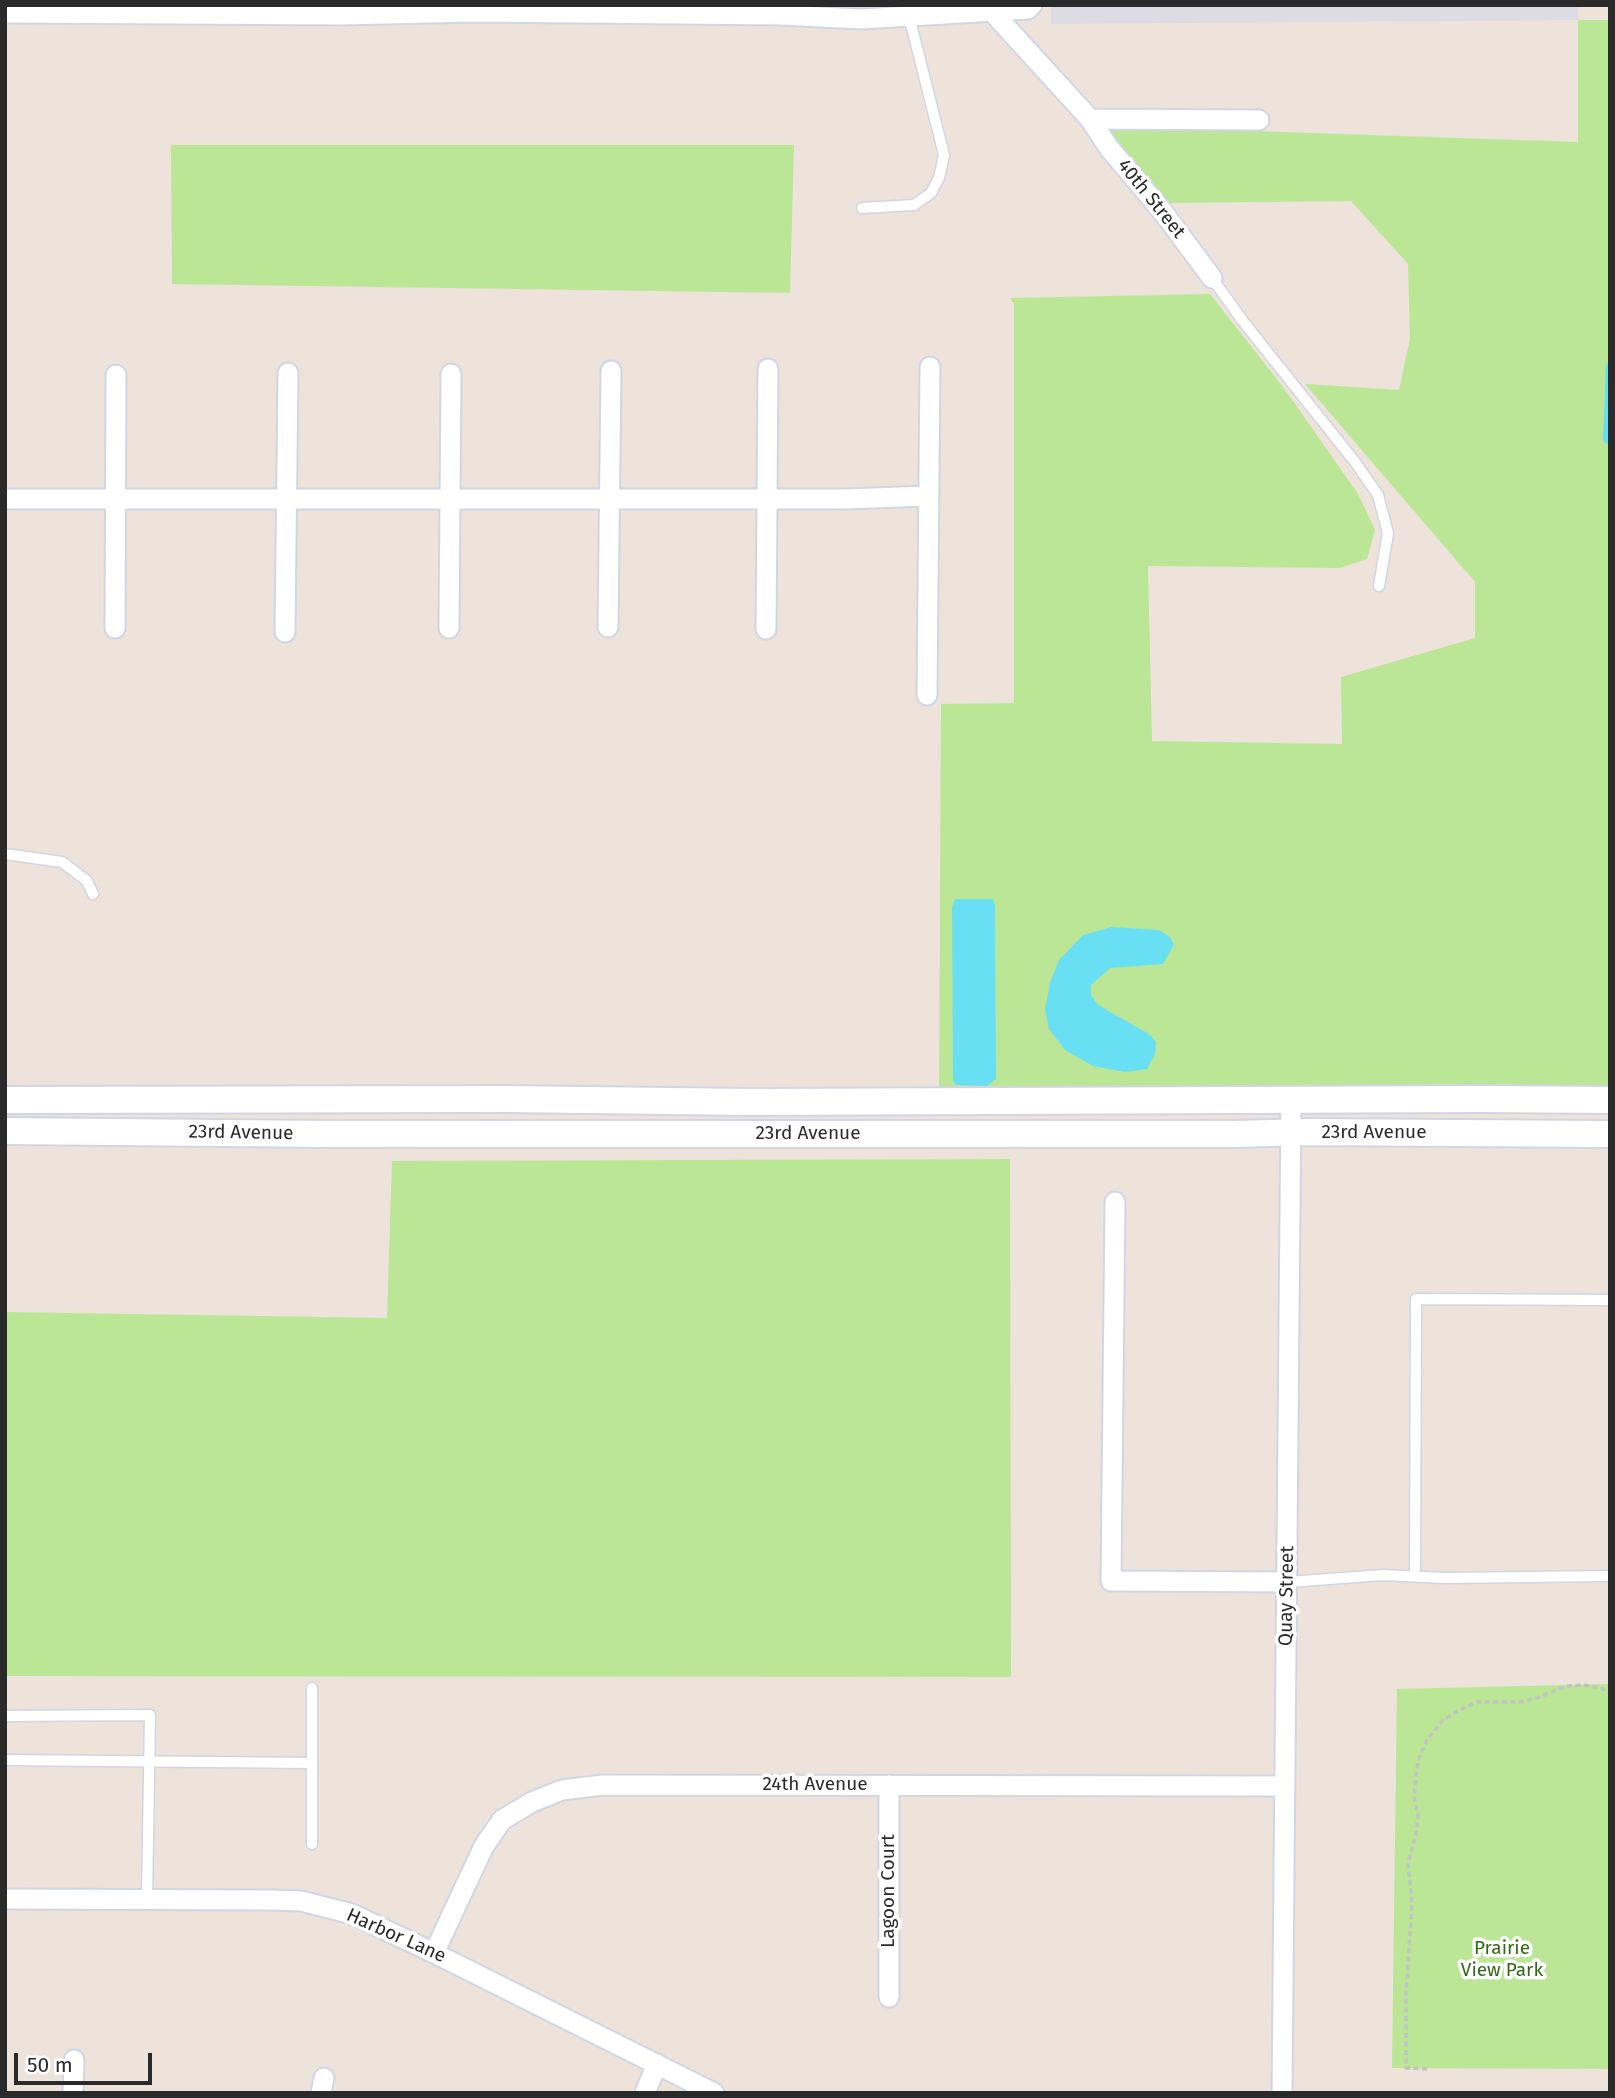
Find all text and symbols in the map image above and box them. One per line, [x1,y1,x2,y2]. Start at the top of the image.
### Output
street label: 40th Street [1112,155,1190,243]
street label: 23rd Avenue [188,1121,294,1145]
street label: 23rd Avenue [1321,1122,1427,1144]
street label: 23rd Avenue [755,1123,861,1145]
street label: Quay Street [1275,1546,1299,1646]
street label: 24th Avenue [762,1774,868,1796]
street label: Lagoon Court [878,1834,900,1948]
street label: Harbor Lane [343,1904,449,1968]
park label: Prairie View Park [1461,1938,1543,1982]
scale bar [18,2038,156,2082]
text: 50 m [27,2052,73,2078]

